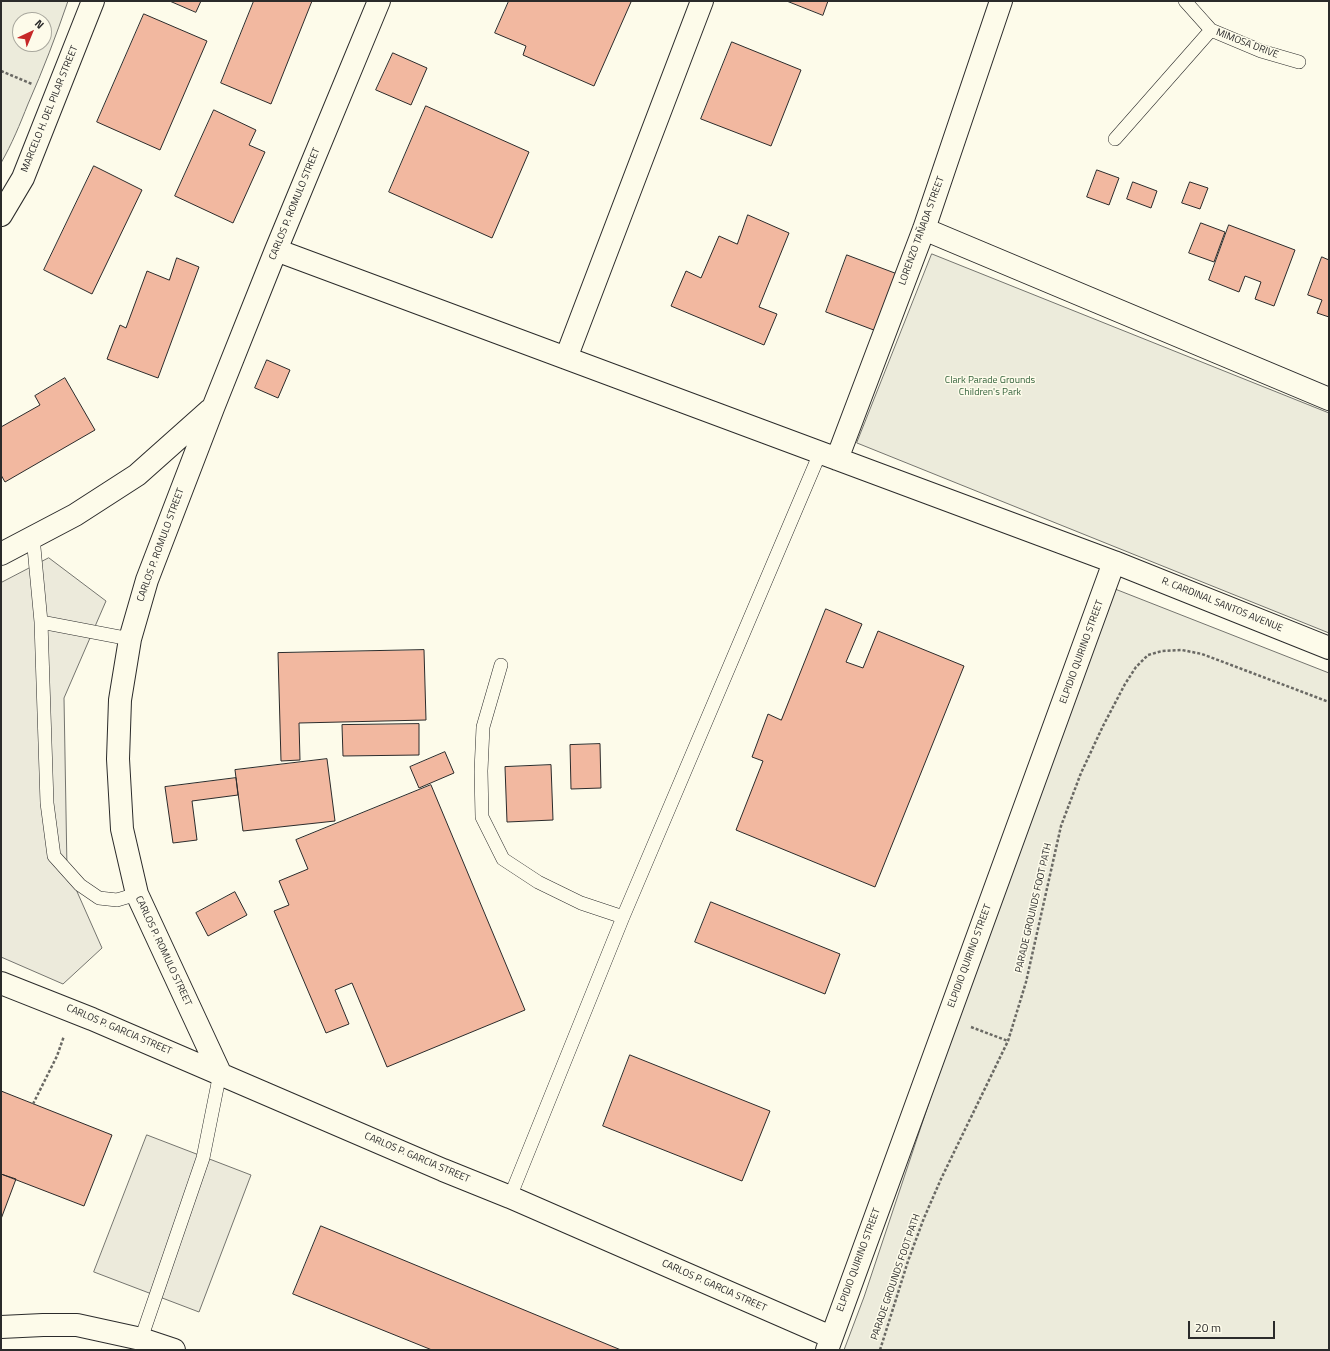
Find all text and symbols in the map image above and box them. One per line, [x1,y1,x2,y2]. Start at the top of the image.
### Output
north arrow [12,12,52,52]
text: N [31,16,48,32]
street label: MIMOSA DRIVE [1214,27,1280,61]
street label: MARCELO H. DEL PILAR STREET [19,44,81,174]
street label: CARLOS P. ROMULO STREET [267,146,323,262]
street label: LORENZO TAÑADA STREET [897,175,947,287]
park label: Clark Parade Grounds Children's Park [945,375,1035,398]
street label: CARLOS P. ROMULO STREET [135,487,187,603]
street label: R. CARDINAL SANTOS AVENUE [1160,575,1284,635]
street label: ELPIDIO QUIRINO STREET [1058,599,1106,705]
street label: PARADE GROUNDS FOOT PATH [1013,842,1055,974]
street label: CARLOS P. ROMULO STREET [132,894,194,1008]
street label: ELPIDIO QUIRINO STREET [946,903,994,1009]
street label: CARLOS P. GARCIA STREET [64,1002,174,1058]
street label: CARLOS P. GARCIA STREET [362,1130,472,1186]
street label: ELPIDIO QUIRINO STREET [835,1207,883,1313]
street label: PARADE GROUNDS FOOT PATH [869,1212,923,1342]
street label: CARLOS P. GARCIA STREET [660,1257,768,1315]
scale bar [1190,1313,1277,1339]
text: 20 m [1195,1318,1221,1337]

